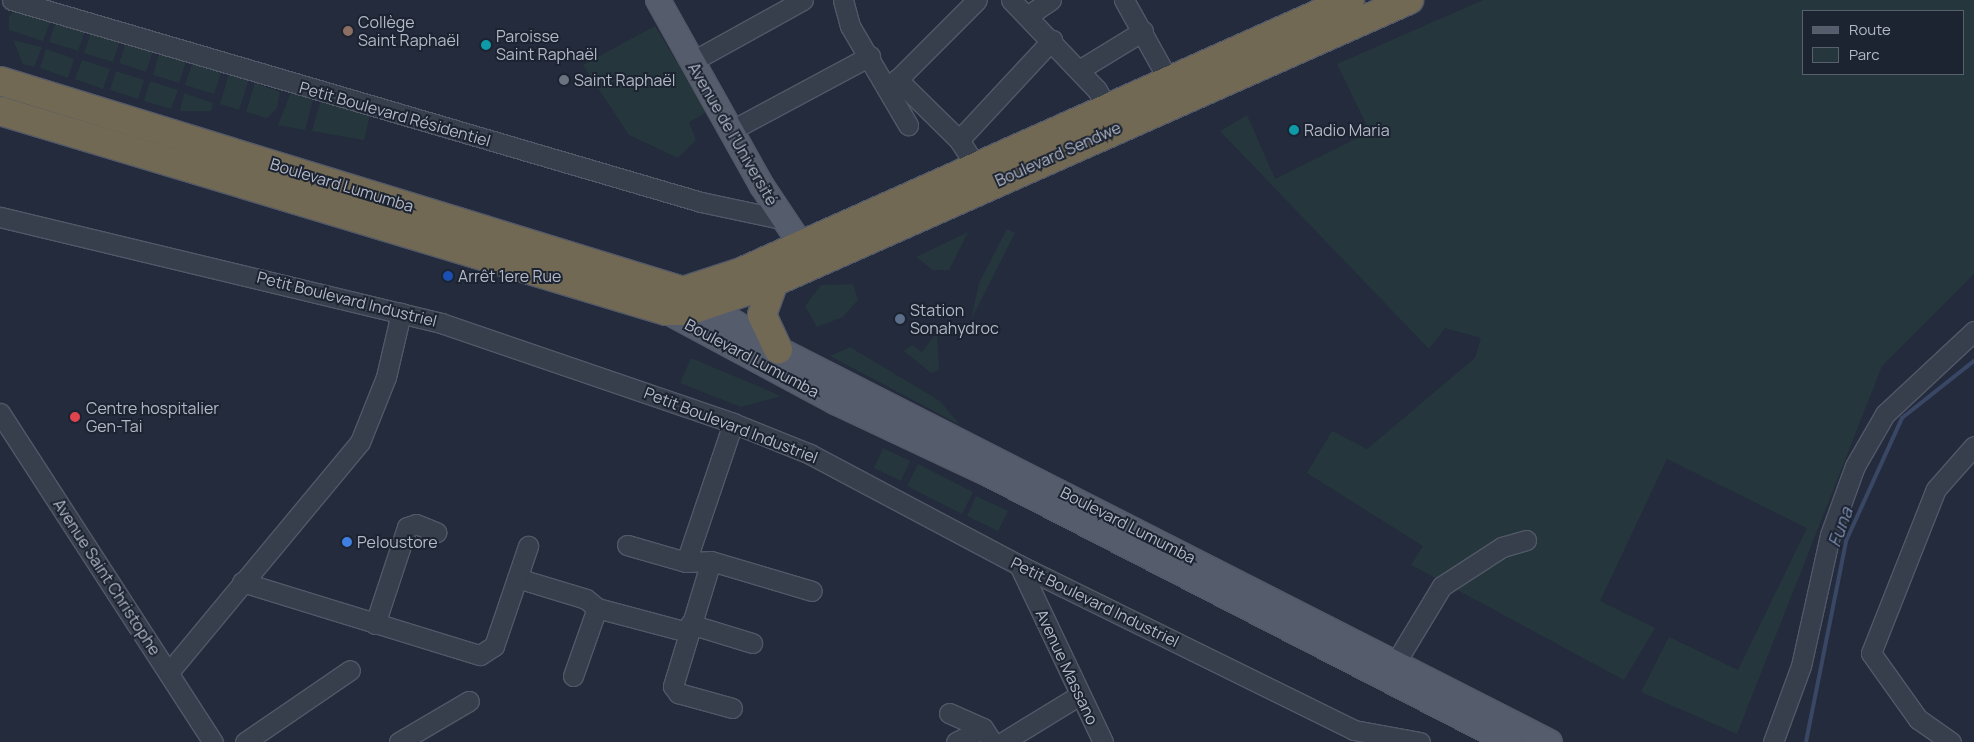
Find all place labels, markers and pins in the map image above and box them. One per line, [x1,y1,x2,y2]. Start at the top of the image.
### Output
place label: Collège Saint Raphaël [358,12,460,50]
marker: Collège Saint Raphaël [342,25,354,37]
place label: Paroisse Saint Raphaël [496,26,598,64]
marker: Paroisse Saint Raphaël [480,39,492,51]
place label: Saint Raphaël [574,70,676,90]
marker: Saint Raphaël [558,74,570,86]
place label: Radio Maria [1304,120,1390,140]
marker: Radio Maria [1288,124,1300,136]
place label: Arrêt 1ere Rue [458,266,561,286]
marker: Arrêt 1ere Rue [442,270,454,282]
place label: Station Sonahydroc [910,300,999,338]
marker: Station Sonahydroc [894,313,906,325]
place label: Centre hospitalier Gen-Tai [86,398,219,436]
marker: Centre hospitalier Gen-Tai [68,410,82,424]
place label: Peloustore [357,532,438,552]
marker: Peloustore [341,536,353,548]

